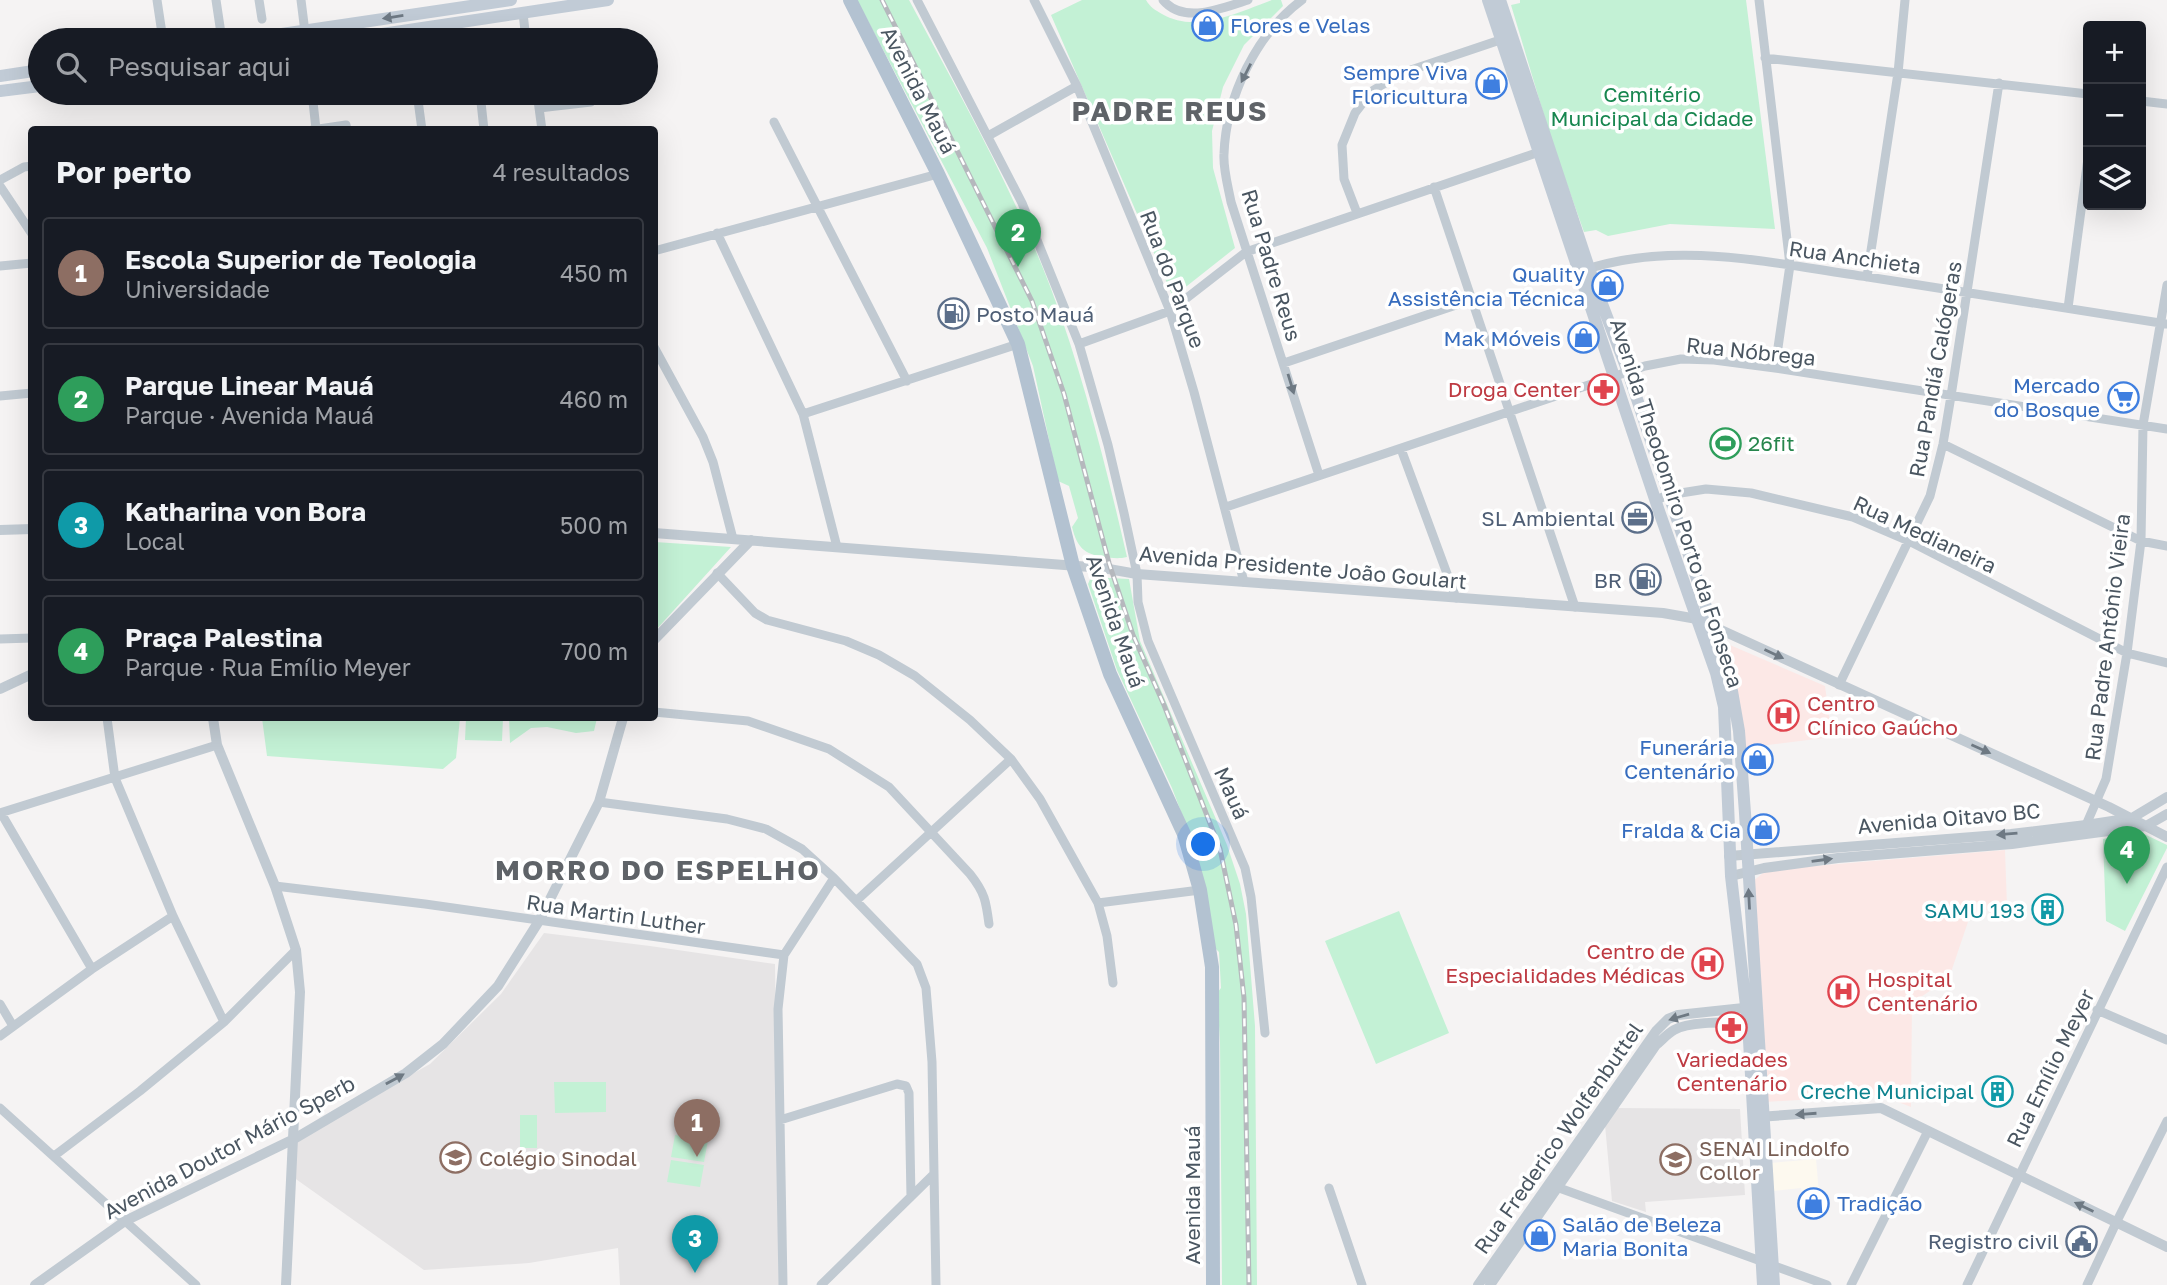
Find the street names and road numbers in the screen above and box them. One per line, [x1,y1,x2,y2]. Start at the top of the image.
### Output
street label: Avenida Mauá [876,22,962,158]
street label: Rua Padre Reus [1237,186,1307,344]
street label: Rua do Parque [1135,206,1211,352]
street label: Rua Anchieta [1787,235,1923,279]
street label: Rua Pandiá Calógeras [1903,259,1967,479]
street label: Avenida Theodomiro Porto da Fonseca [1605,315,1749,691]
street label: Rua Nóbrega [1685,331,1817,371]
street label: Rua Medianeira [1849,489,2001,579]
street label: Rua Padre Antônio Vieira [2079,512,2135,762]
street label: Avenida Presidente João Goulart [1138,540,1468,594]
street label: Avenida Mauá [1081,551,1151,691]
street label: Mauá [1209,763,1255,823]
street label: Avenida Oitavo BC [1857,797,2041,839]
street label: Rua Martin Luther [525,889,707,939]
street label: Rua Emílio Meyer [2000,985,2100,1151]
street label: Rua Frederico Wolfenbuttel [1468,1017,1648,1259]
street label: Avenida Doutor Mário Sperb [99,1070,359,1224]
street label: Avenida Mauá [1179,1125,1205,1265]

